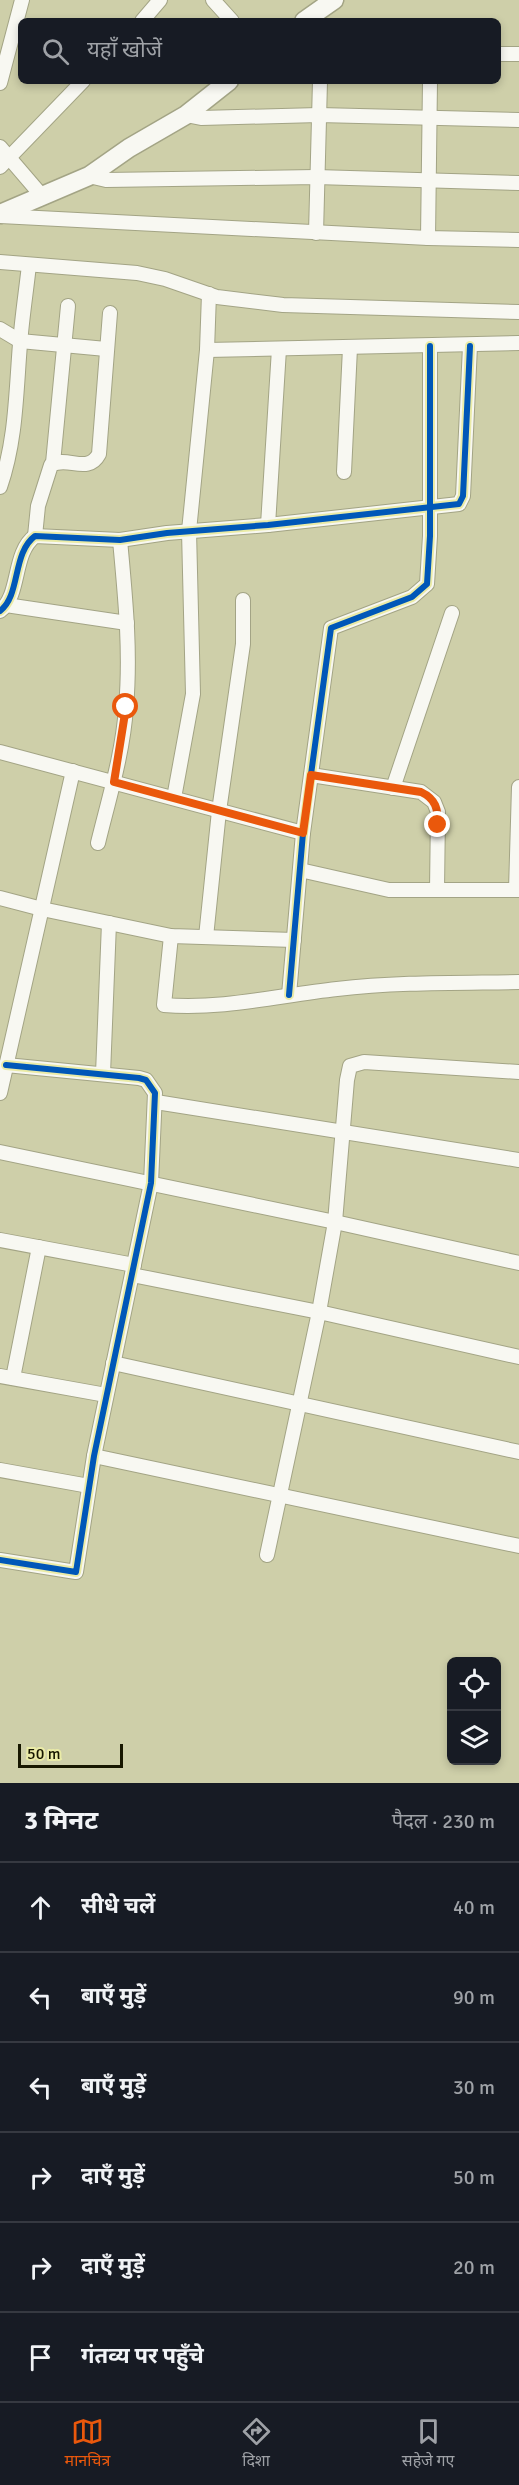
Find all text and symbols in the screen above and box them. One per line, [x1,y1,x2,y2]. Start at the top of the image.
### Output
search box [18,18,501,84]
icon: search [39,35,72,68]
text: यहाँ खोजें [87,36,162,63]
route start [112,693,138,719]
route end [424,811,450,837]
map controls [447,1657,501,1765]
button: locate [447,1657,501,1711]
button: layers [447,1711,501,1765]
scale bar [18,1741,123,1768]
text: 50 m [27,1744,61,1764]
text: 3 मिनट [24,1805,98,1837]
text: पैदल · 230 m [392,1809,495,1834]
icon: ahead [24,1891,57,1924]
text: सीधे चलें [81,1892,155,1919]
text: 40 m [453,1895,495,1920]
icon: left [24,1981,57,2014]
text: बाएँ मुड़ें [81,1982,146,2009]
text: 90 m [453,1985,495,2010]
icon: left [24,2071,57,2104]
text: बाएँ मुड़ें [81,2072,146,2099]
text: 30 m [453,2075,495,2100]
icon: right [24,2161,57,2194]
text: दाएँ मुड़ें [81,2162,145,2189]
text: 50 m [453,2165,495,2190]
icon: right [24,2251,57,2284]
text: दाएँ मुड़ें [81,2252,145,2279]
text: 20 m [453,2255,495,2280]
icon: arrive [24,2341,57,2374]
text: गंतव्य पर पहुँचे [81,2342,204,2369]
tab: मानचित्र [65,2415,110,2473]
tab: दिशा [240,2415,273,2473]
tab: सहेजे गए [402,2415,454,2473]

